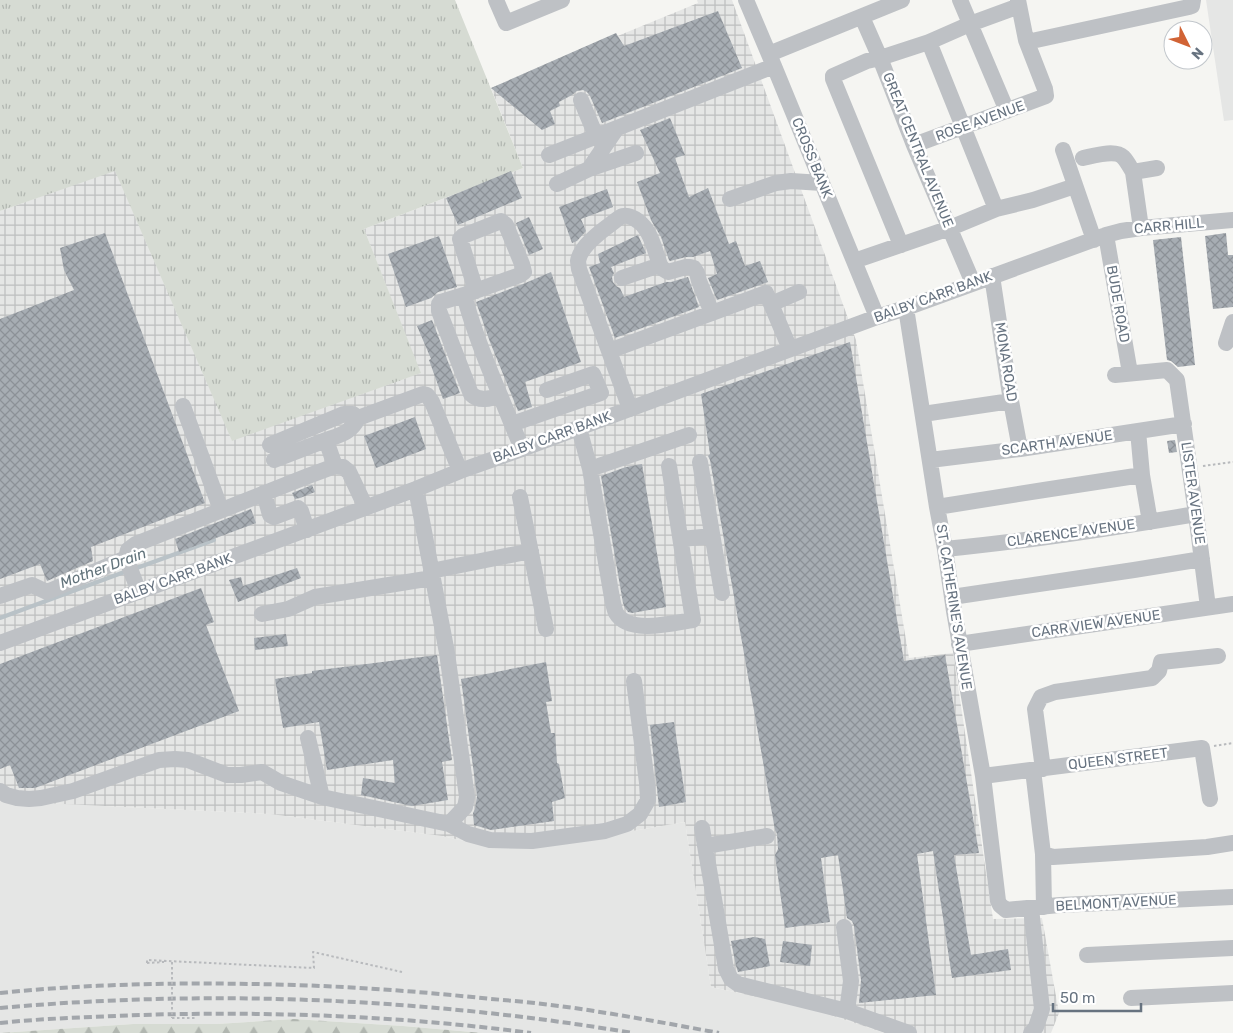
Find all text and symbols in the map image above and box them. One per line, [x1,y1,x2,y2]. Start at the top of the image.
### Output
north arrow [1163,20,1213,70]
text: N [1188,44,1207,63]
street label: GREAT CENTRAL AVENUE [879,70,957,230]
street label: ROSE AVENUE [933,97,1027,145]
street label: CROSS BANK [788,115,836,201]
street label: CARR HILL [1133,214,1205,238]
street label: BUDE ROAD [1103,264,1133,344]
street label: BALBY CARR BANK [871,267,995,326]
street label: MONA ROAD [991,321,1021,403]
street label: BALBY CARR BANK [490,407,614,466]
street label: SCARTH AVENUE [1000,427,1114,459]
street label: LISTER AVENUE [1177,441,1209,545]
street label: CLARENCE AVENUE [1006,516,1136,550]
street label: ST. CATHERINE'S AVENUE [933,523,975,691]
water label: Mother Drain [57,544,149,592]
street label: BALBY CARR BANK [111,549,235,608]
street label: CARR VIEW AVENUE [1030,607,1162,641]
street label: QUEEN STREET [1067,744,1169,774]
street label: BELMONT AVENUE [1055,891,1177,915]
scale bar [1053,980,1140,1012]
text: 50 m [1060,989,1095,1007]

